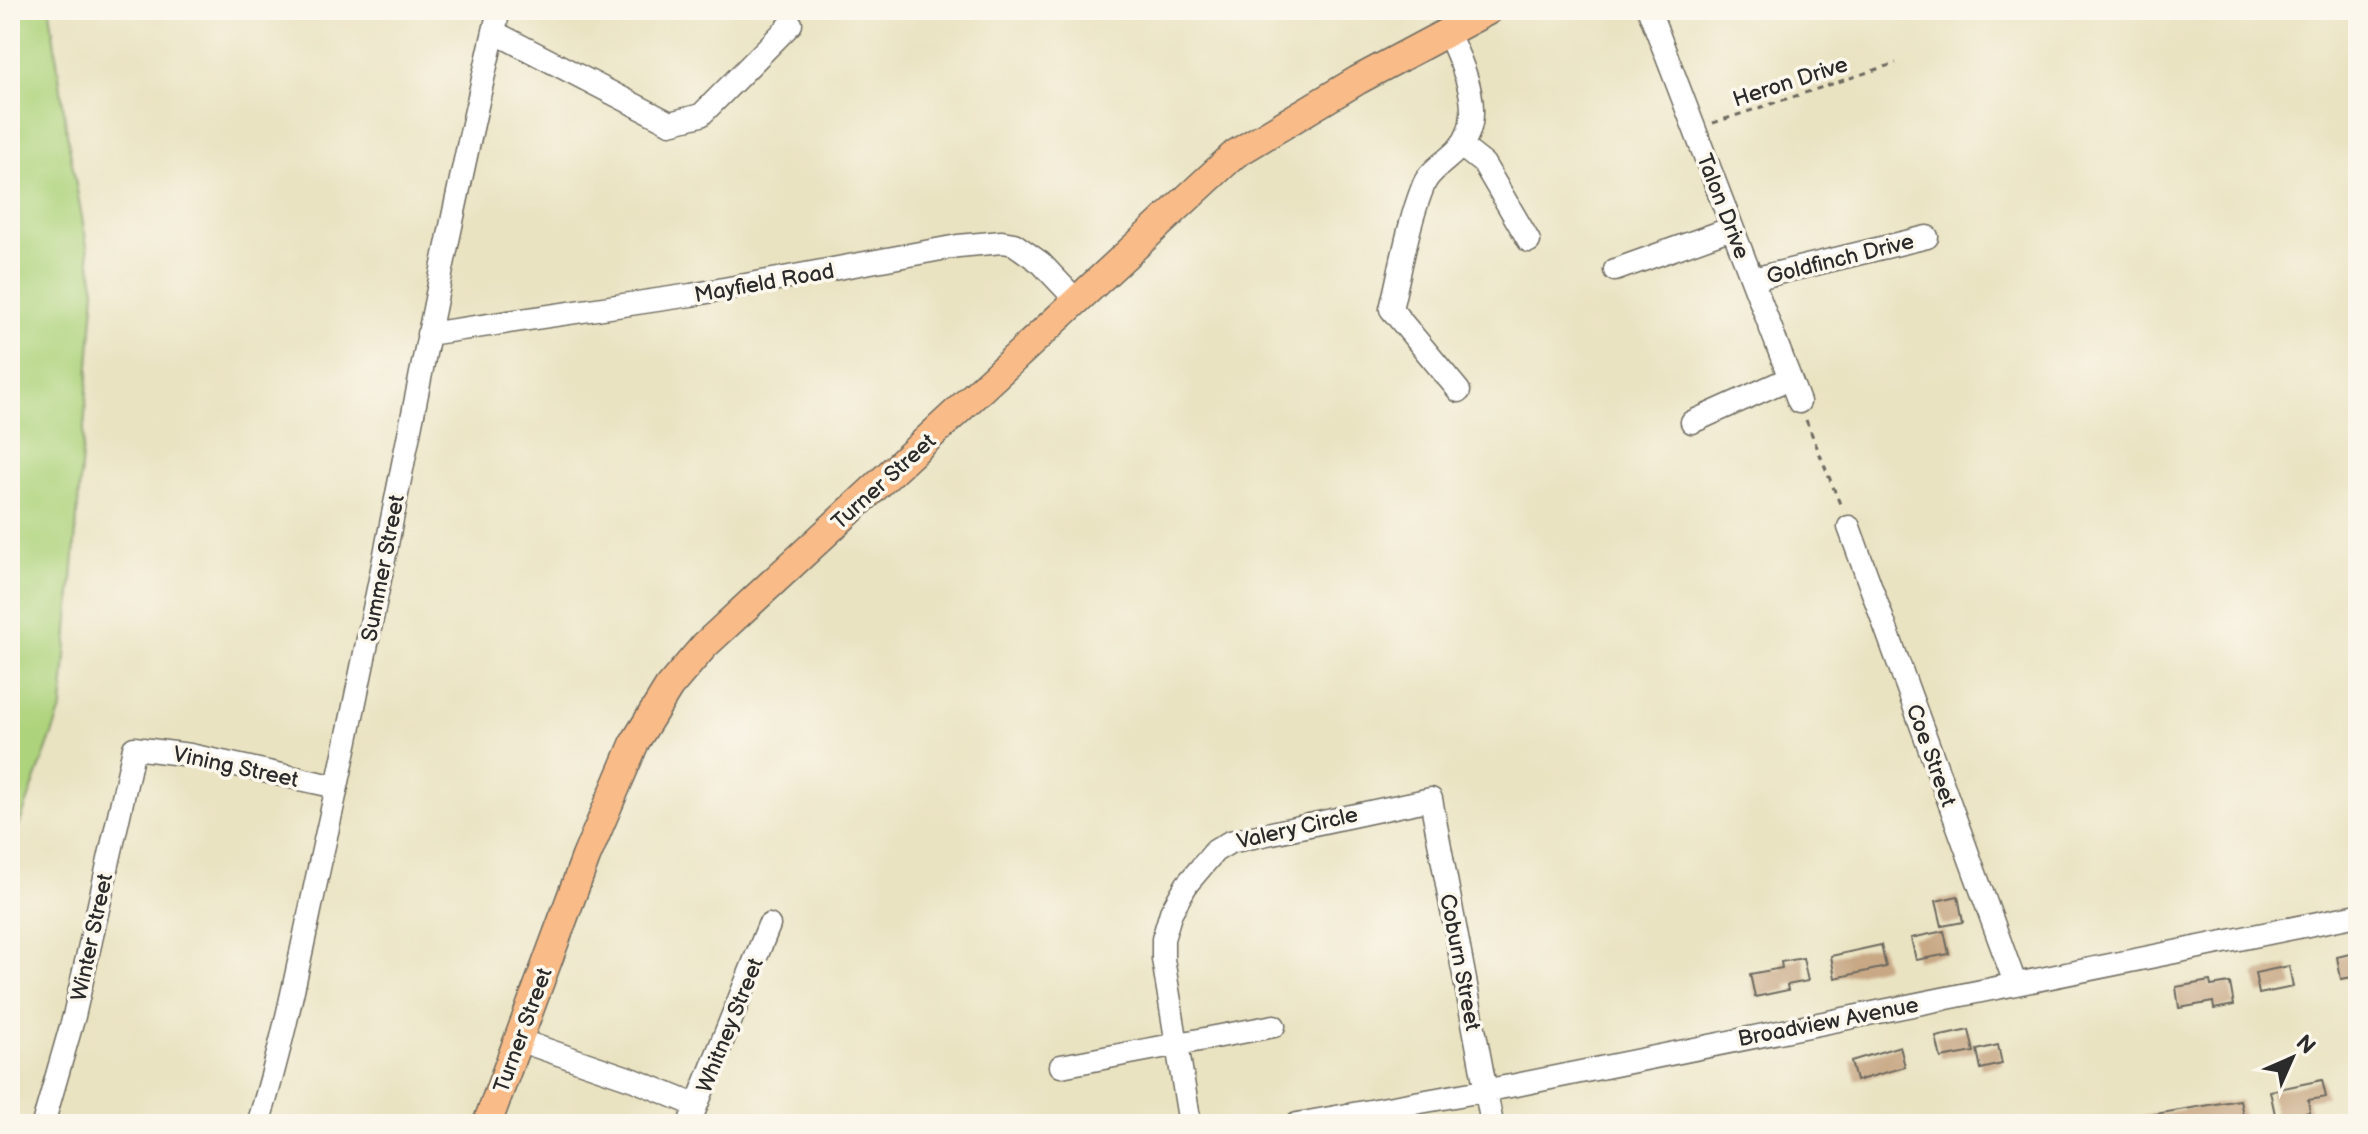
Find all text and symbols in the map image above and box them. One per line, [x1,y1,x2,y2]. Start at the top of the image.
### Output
street label: Heron Drive [1730,51,1851,114]
street label: Talon Drive [1690,150,1755,263]
street label: Goldfinch Drive [1764,228,1917,291]
street label: Mayfield Road [692,258,836,309]
street label: Turner Street [826,428,942,536]
street label: Summer Street [356,492,411,644]
street label: Coe Street [1900,701,1962,811]
street label: Vining Street [171,741,301,794]
street label: Valery Circle [1234,801,1361,855]
street label: Winter Street [66,871,119,1003]
street label: Coburn Street [1433,892,1486,1033]
street label: Whitney Street [691,954,770,1097]
street label: Turner Street [488,964,559,1097]
street label: Broadview Avenue [1736,992,1921,1053]
north arrow [2252,1018,2332,1098]
text: N [2290,1030,2320,1060]

